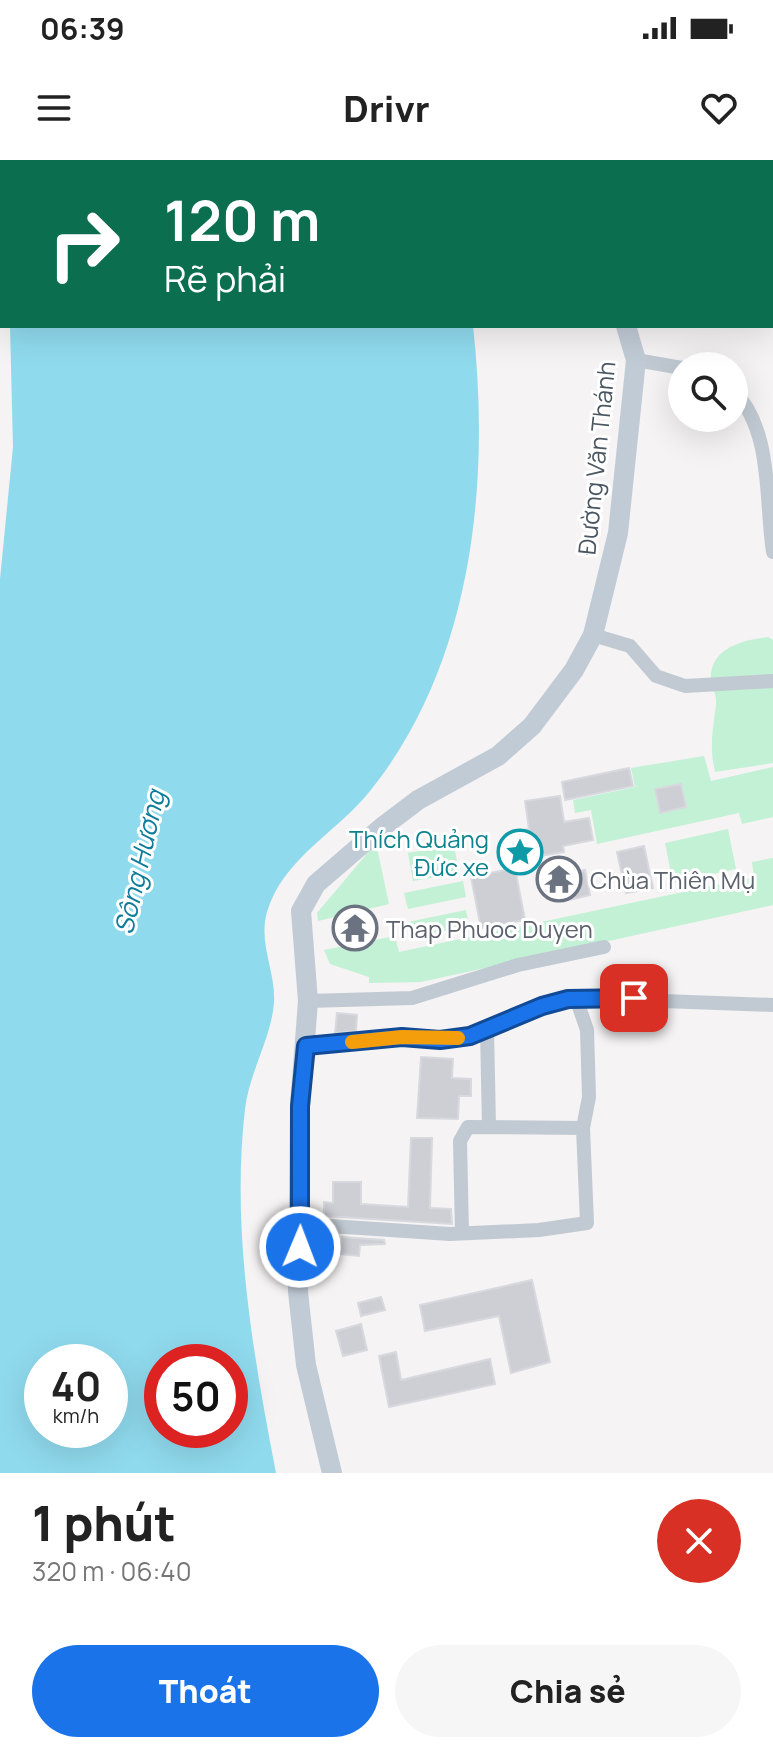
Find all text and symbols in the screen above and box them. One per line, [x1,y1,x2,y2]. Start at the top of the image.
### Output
text: 06:39 [40,8,125,49]
text: Drivr [343,84,430,133]
icon: menu [32,86,76,130]
icon: heart [697,86,741,130]
text: 120 m [164,181,320,258]
icon: right [32,192,136,296]
text: Rẽ phải [164,254,286,303]
map controls [668,352,748,432]
button: search [668,352,748,432]
street label: Đường Văn Thánh [569,360,623,556]
water label: Sông Hương [105,784,174,938]
place label: Thích Quảng Đức xe [349,822,489,883]
place icon: Thích Quảng Đức xe [496,828,544,876]
temple icon: Chùa Thiên Mụ [535,855,583,903]
place label: Chùa Thiên Mụ [590,863,755,896]
temple icon: Thap Phuoc Duyen [331,904,379,952]
place label: Thap Phuoc Duyen [386,912,593,945]
pin [600,964,668,1032]
icon: arrive [612,976,656,1020]
position arrow [258,1205,342,1289]
speed limit sign: 50 [144,1344,248,1448]
text: 40 [51,1358,101,1413]
text: km/h [53,1402,99,1429]
text: 1 phút [32,1490,176,1555]
button: close [657,1499,741,1583]
text: 320 m · 06:40 [32,1553,192,1589]
button: Thoát [32,1645,379,1737]
button: Chia sẻ [395,1645,741,1737]

